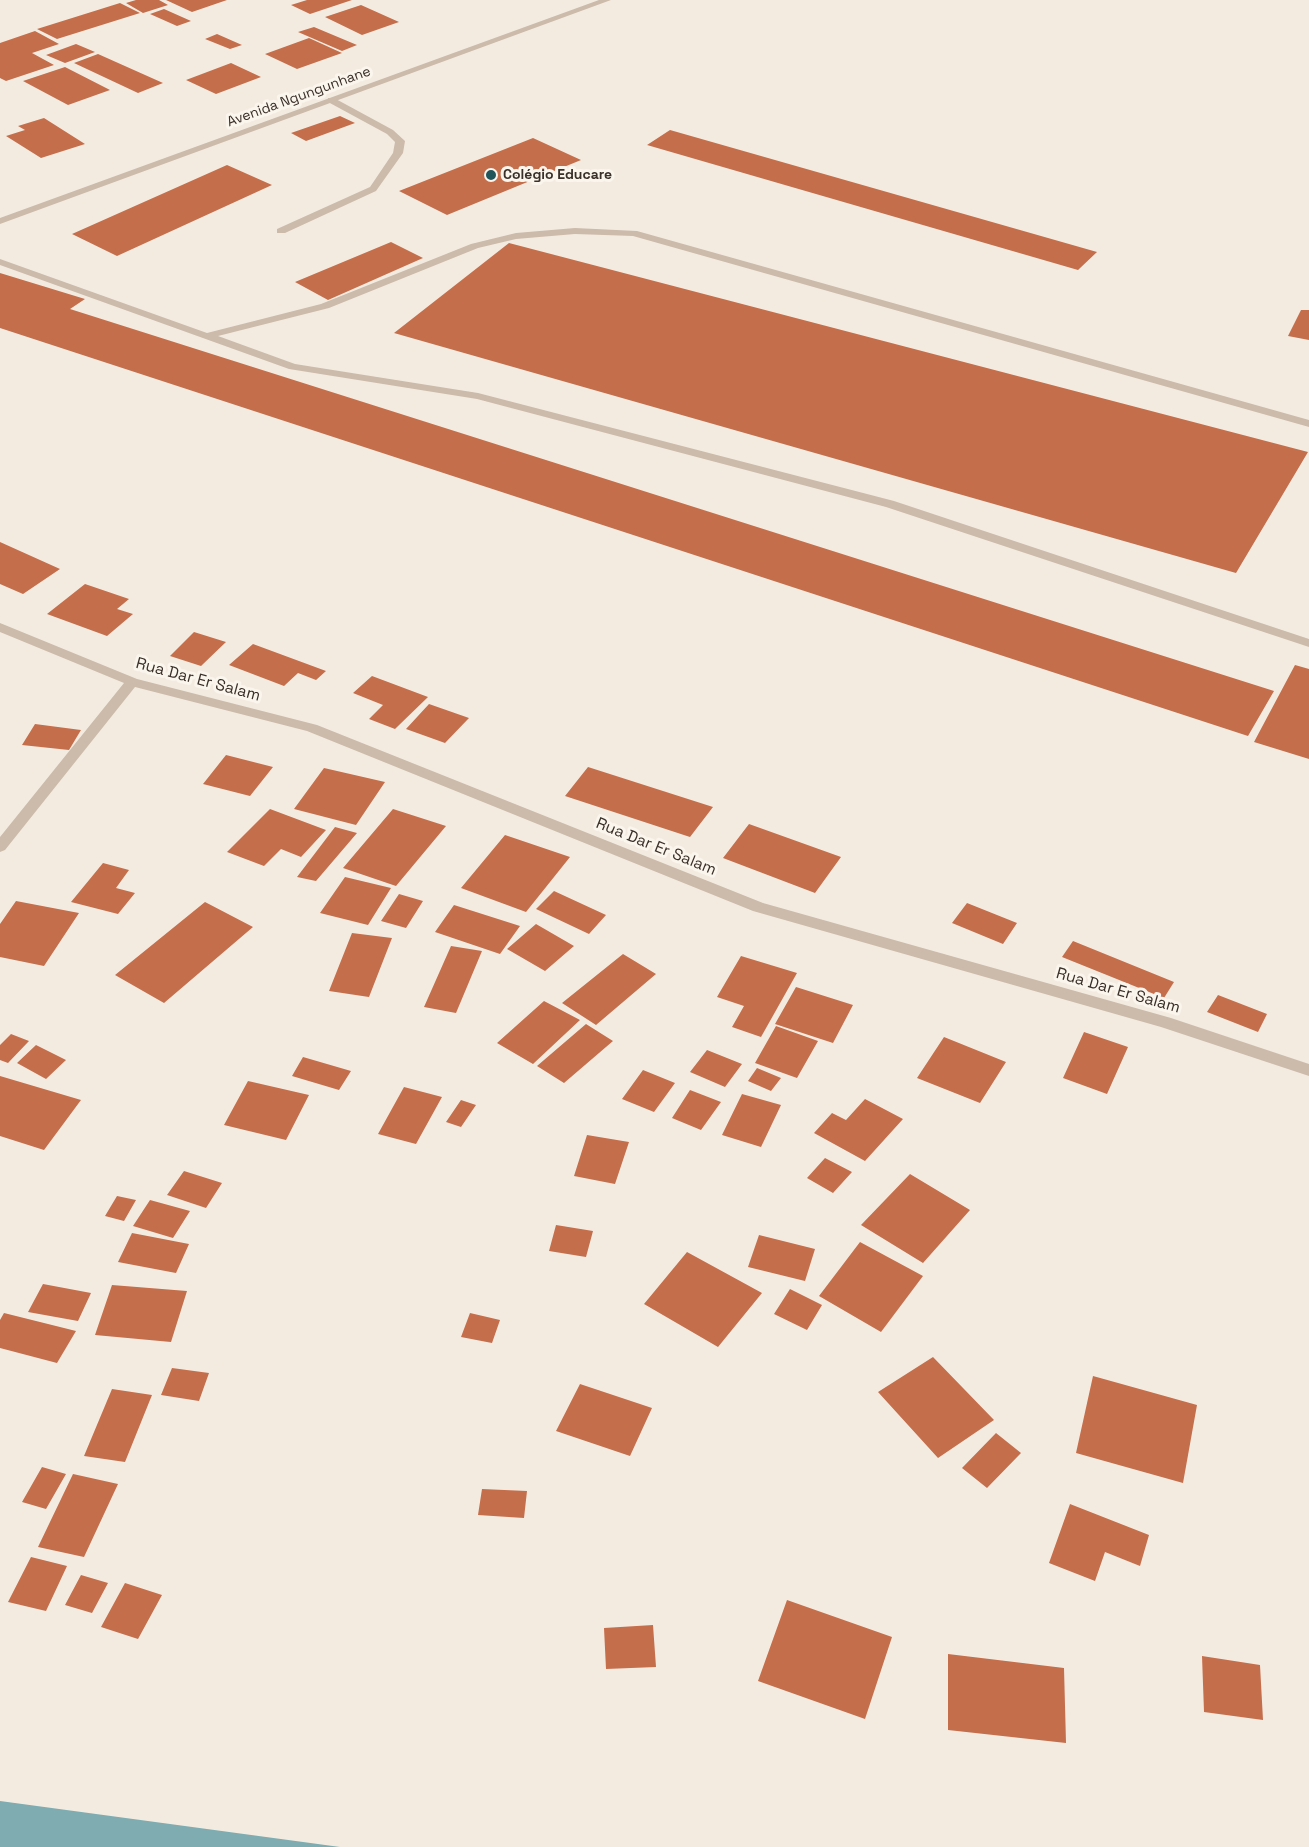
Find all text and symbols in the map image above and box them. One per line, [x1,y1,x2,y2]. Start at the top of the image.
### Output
street label: Avenida Ngungunhane [225,63,373,131]
place label: Colégio Educare [503,167,612,183]
marker: Colégio Educare [484,168,498,182]
street label: Rua Dar Er Salam [134,654,262,706]
street label: Rua Dar Er Salam [593,814,719,880]
street label: Rua Dar Er Salam [1054,964,1182,1018]

